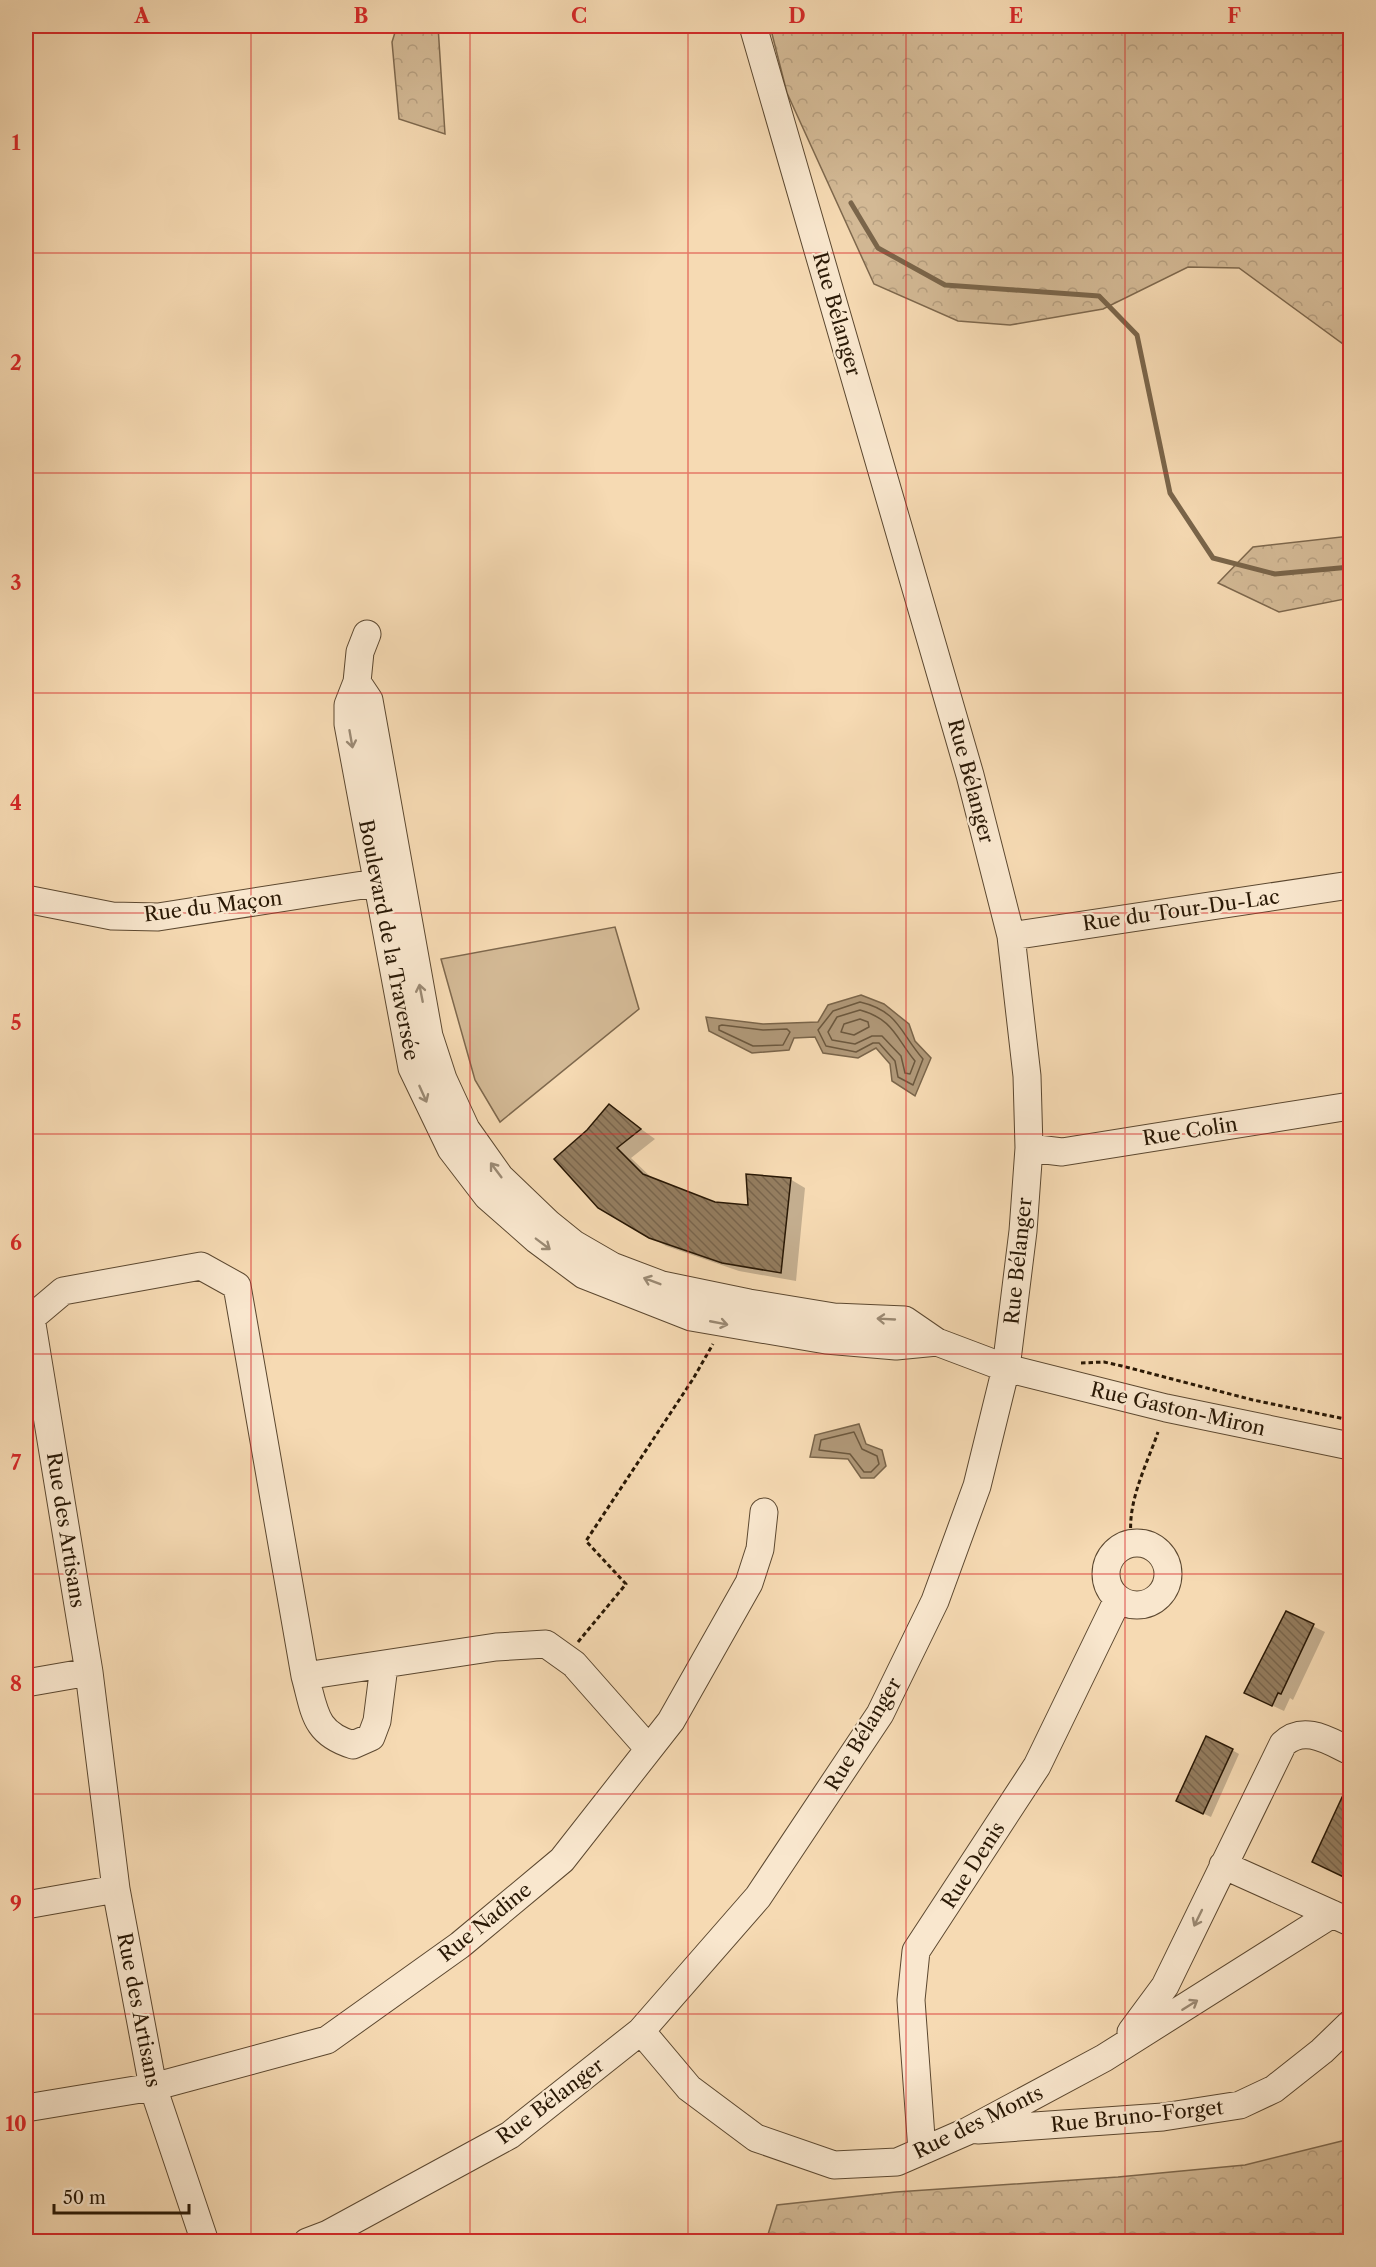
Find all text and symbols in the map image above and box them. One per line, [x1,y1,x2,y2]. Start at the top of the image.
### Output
text: A [133,4,150,28]
text: B [354,4,369,28]
text: C [571,4,587,28]
text: D [788,4,806,28]
text: E [1009,4,1023,28]
text: F [1227,4,1241,28]
text: 1 [12,131,21,155]
street label: Rue Bélanger [808,249,866,379]
text: 2 [10,351,22,375]
text: 3 [10,571,22,595]
street label: Rue Bélanger [943,716,999,846]
one-way arrow [346,728,357,748]
text: 4 [10,791,22,815]
street label: Boulevard de la Traversée [354,818,424,1062]
street label: Rue du Tour-Du-Lac [1081,884,1281,936]
street label: Rue du Maçon [142,886,284,926]
one-way arrow [415,983,426,1003]
text: 5 [10,1011,22,1035]
one-way arrow [418,1084,429,1102]
street label: Rue Colin [1141,1112,1240,1150]
one-way arrow [489,1162,502,1178]
street label: Rue Bélanger [999,1196,1037,1326]
text: 6 [10,1231,22,1255]
one-way arrow [534,1238,550,1250]
one-way arrow [644,1275,662,1286]
one-way arrow [876,1314,896,1325]
one-way arrow [709,1318,728,1329]
street label: Rue Gaston-Miron [1088,1377,1268,1441]
text: 7 [11,1451,22,1475]
street label: Rue des Artisans [42,1451,90,1609]
text: 8 [10,1672,22,1696]
street label: Rue Bélanger [820,1673,906,1795]
street label: Rue Denis [936,1817,1010,1913]
street label: Rue Nadine [434,1877,536,1967]
text: 9 [10,1892,22,1916]
one-way arrow [1192,1908,1204,1926]
street label: Rue des Artisans [112,1931,166,2089]
one-way arrow [1181,1998,1198,2011]
street label: Rue Bélanger [492,2053,609,2149]
street label: Rue des Monts [909,2080,1047,2164]
street label: Rue Bruno-Forget [1050,2095,1224,2137]
text: 10 [5,2112,27,2136]
scale bar [54,2177,189,2215]
text: 50 m [63,2187,106,2209]

